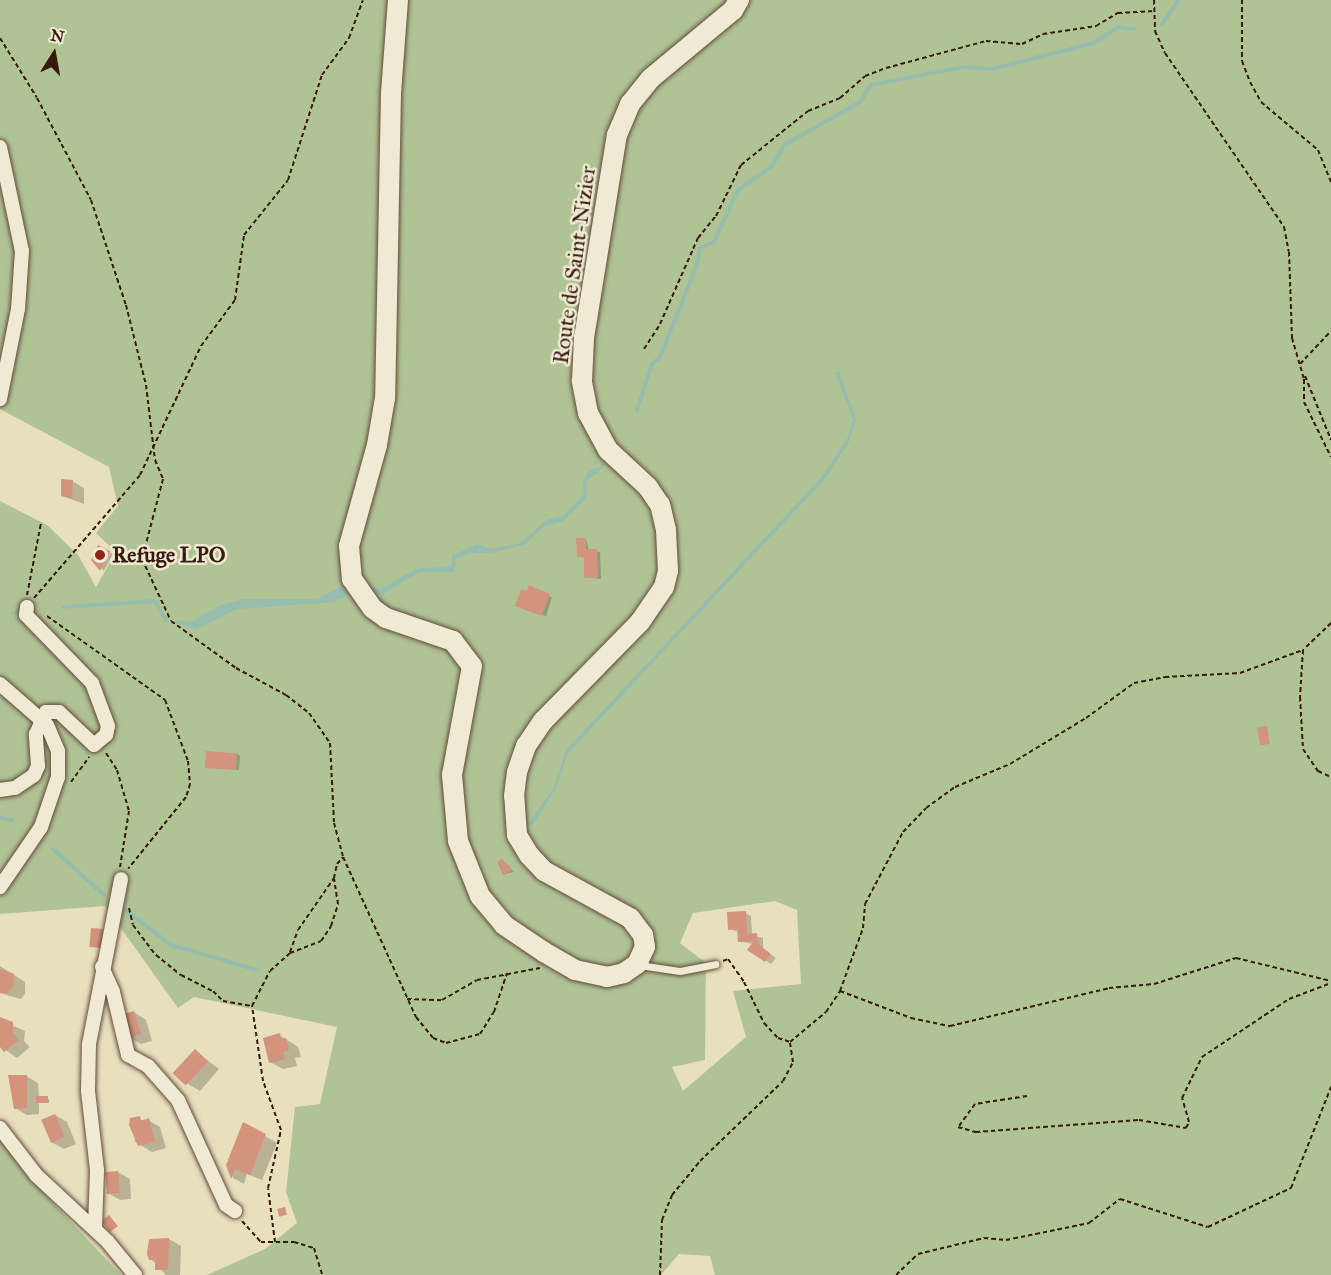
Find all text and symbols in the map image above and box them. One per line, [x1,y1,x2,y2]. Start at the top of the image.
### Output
north arrow [24,24,84,84]
text: N [49,25,66,46]
street label: Route de Saint-Nizier [547,164,601,366]
place label: Refuge LPO [112,542,225,568]
marker: Refuge LPO [93,548,107,562]

